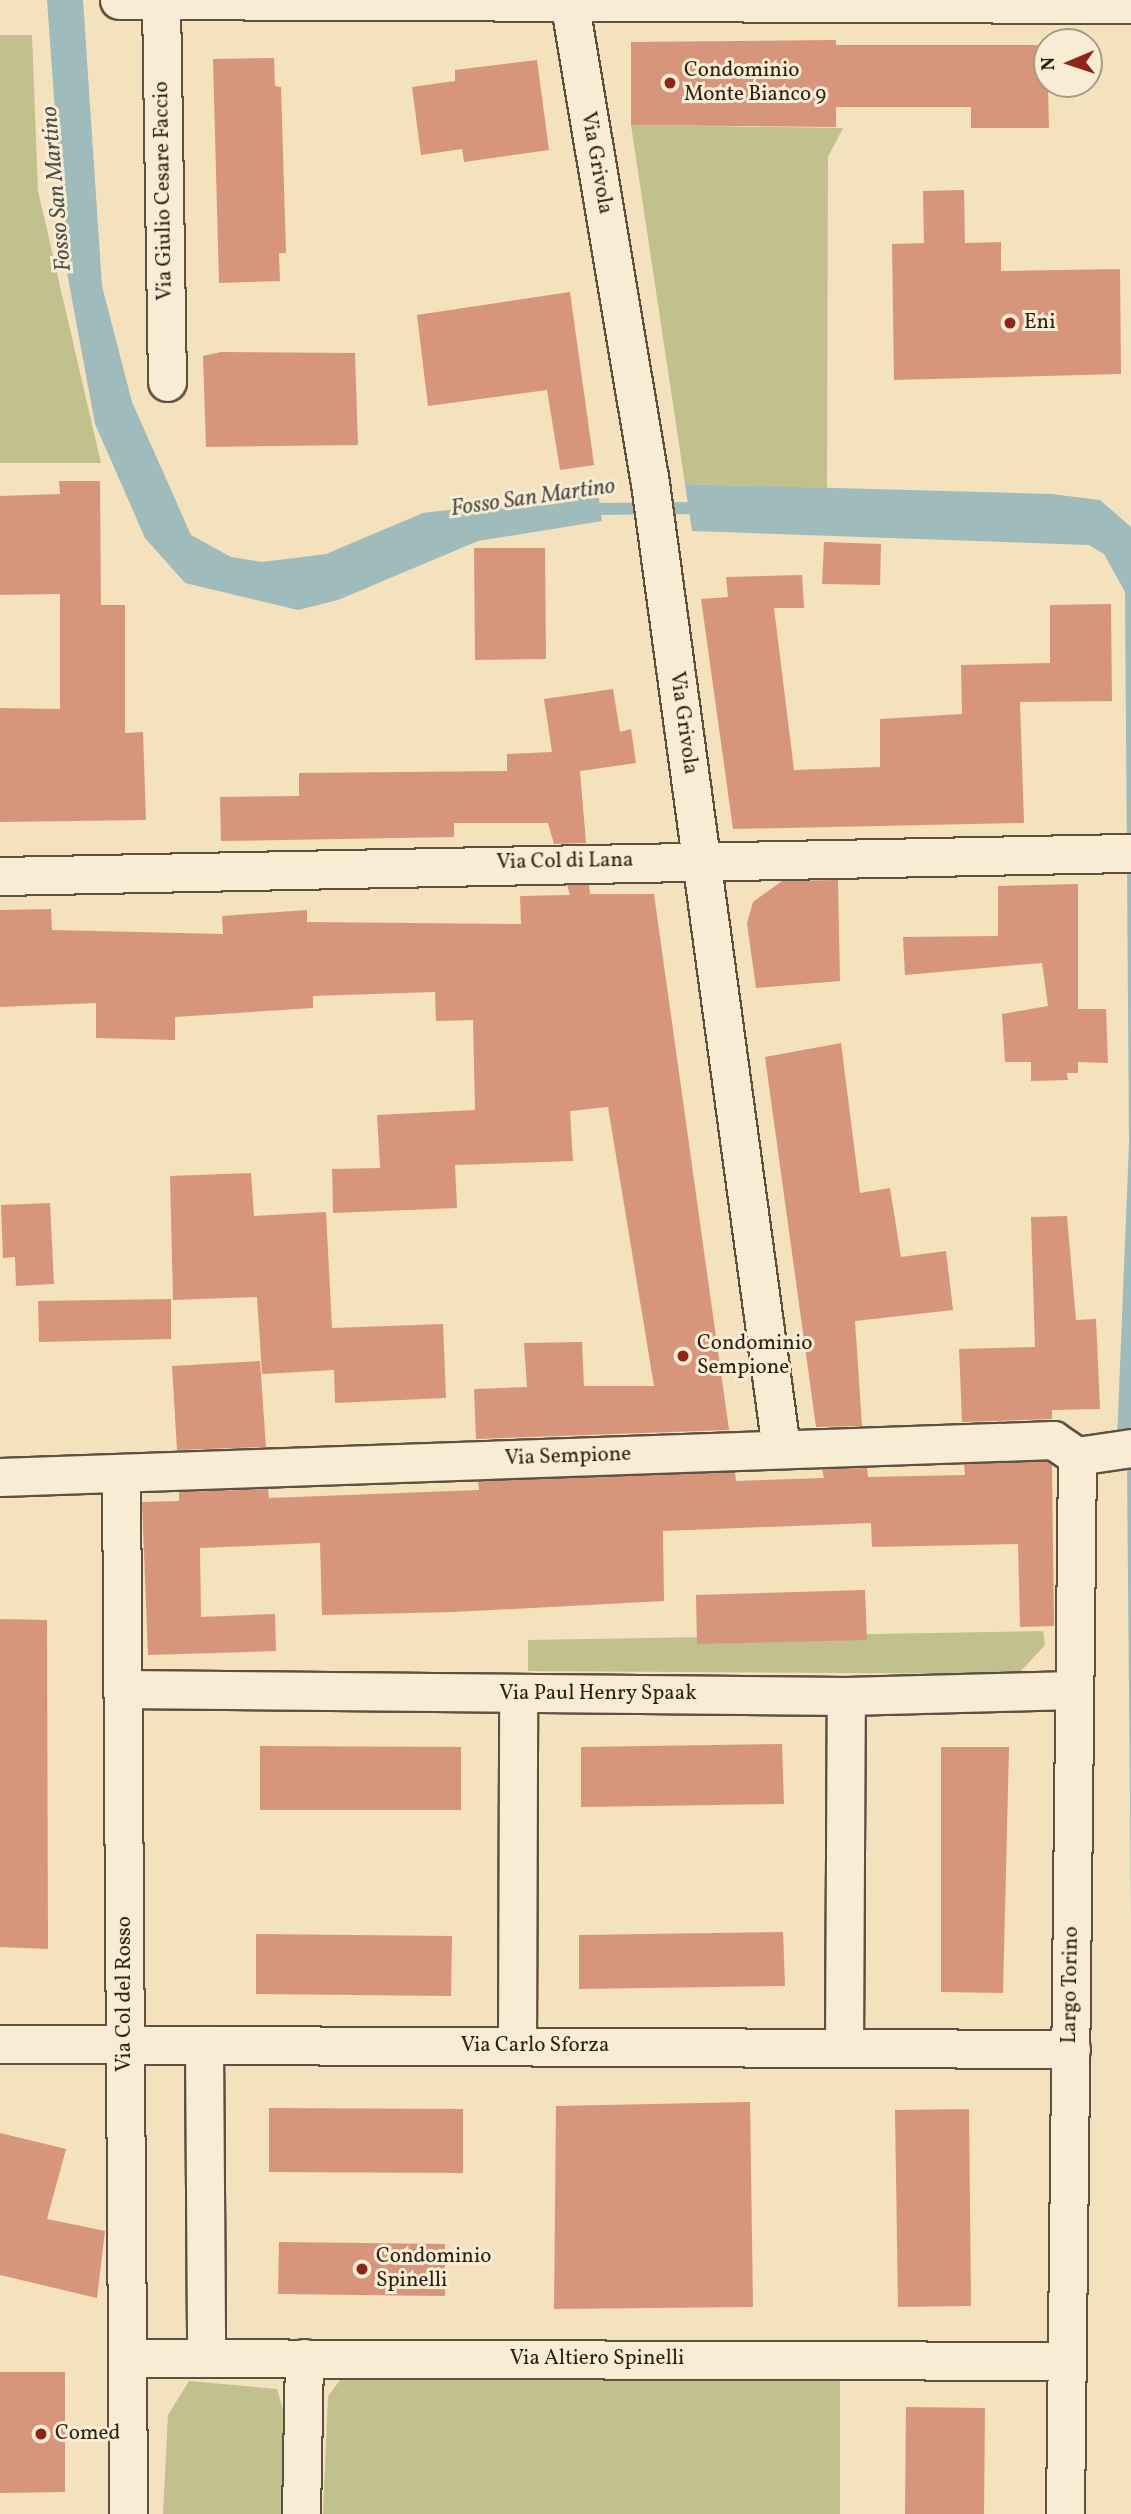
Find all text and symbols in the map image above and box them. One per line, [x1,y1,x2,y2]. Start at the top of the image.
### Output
north arrow [1033,28,1103,98]
text: N [1036,56,1062,71]
place label: Condominio Monte Bianco 9 [684,58,826,108]
marker: Condominio Monte Bianco 9 [662,75,678,91]
street label: Via Giulio Cesare Faccio [149,81,179,301]
water label: Fosso San Martino [36,105,78,273]
street label: Via Grivola [575,110,617,216]
place label: Eni [1024,310,1055,336]
marker: Eni [1002,315,1018,331]
water label: Fosso San Martino [449,473,617,523]
street label: Via Grivola [663,670,703,776]
street label: Via Col di Lana [496,848,634,876]
place label: Condominio Sempione [697,1331,812,1381]
marker: Condominio Sempione [675,1348,691,1364]
street label: Via Sempione [504,1442,632,1472]
street label: Via Paul Henry Spaak [499,1681,697,1707]
street label: Via Col del Rosso [112,1916,138,2072]
street label: Largo Torino [1057,1926,1085,2044]
street label: Via Carlo Sforza [461,2033,609,2059]
place label: Condominio Spinelli [376,2244,491,2294]
marker: Condominio Spinelli [354,2261,370,2277]
street label: Via Altiero Spinelli [510,2346,684,2372]
place label: Comed [55,2421,120,2447]
marker: Comed [33,2426,49,2442]

